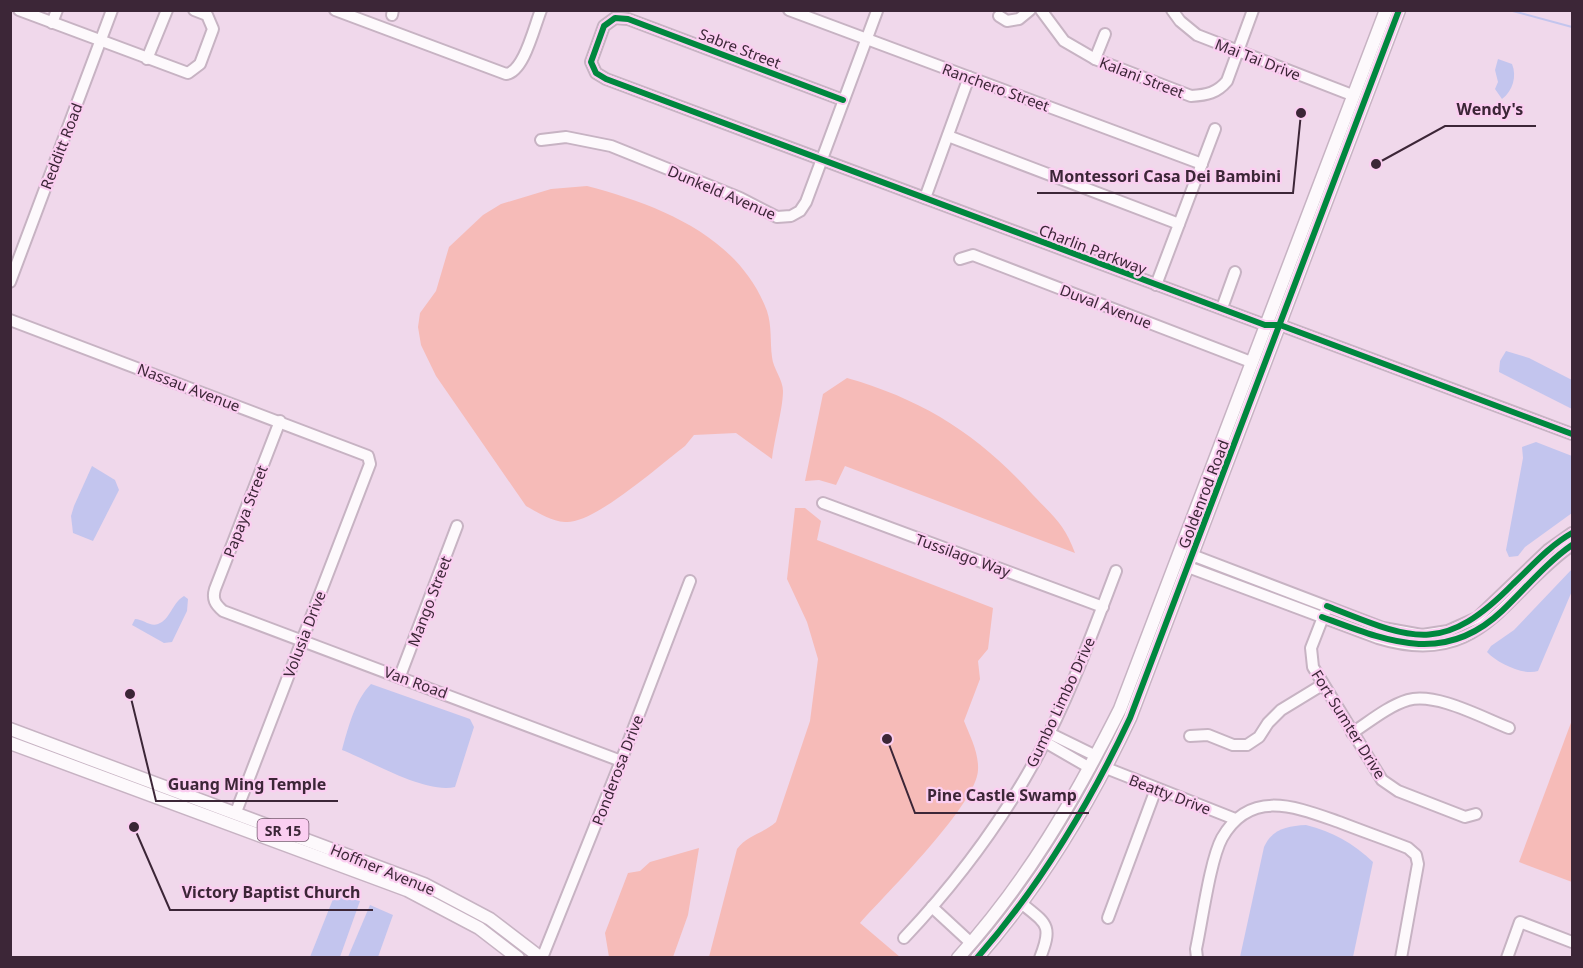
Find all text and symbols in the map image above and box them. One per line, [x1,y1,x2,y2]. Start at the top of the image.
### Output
street label: Sabre Street [696,23,784,73]
street label: Mai Tai Drive [1212,33,1304,85]
street label: Kalani Street [1097,52,1188,102]
street label: Ranchero Street [940,58,1053,116]
callout: Wendy's [1445,92,1536,126]
text: Wendy's [1457,98,1523,120]
street label: Redditt Road [35,100,87,192]
callout: Montessori Casa Dei Bambini [1037,159,1293,193]
street label: Dunkeld Avenue [665,160,779,224]
text: Montessori Casa Dei Bambini [1049,165,1281,187]
street label: Charlin Parkway [1036,219,1150,279]
street label: Duval Avenue [1057,279,1155,333]
street label: Nassau Avenue [135,358,243,416]
street label: Goldenrod Road [1173,437,1233,551]
street label: Papaya Street [218,462,272,560]
street label: Tussilago Way [913,529,1013,581]
street label: Mango Street [403,552,456,649]
street label: Volusia Drive [278,588,330,680]
street label: Gumbo Limbo Drive [1021,634,1099,770]
street label: Van Road [381,661,451,703]
street label: Fort Sumter Drive [1307,666,1391,782]
street label: Ponderosa Drive [587,712,647,828]
callout: Guang Ming Temple [156,767,338,801]
street label: Beatty Drive [1126,769,1214,819]
text: Guang Ming Temple [168,773,326,795]
callout: Pine Castle Swamp [915,779,1089,813]
text: Pine Castle Swamp [927,784,1077,806]
road number: SR 15 [258,819,308,841]
street label: Hoffner Avenue [328,839,438,899]
callout: Victory Baptist Church [170,876,373,910]
text: Victory Baptist Church [182,881,360,903]

